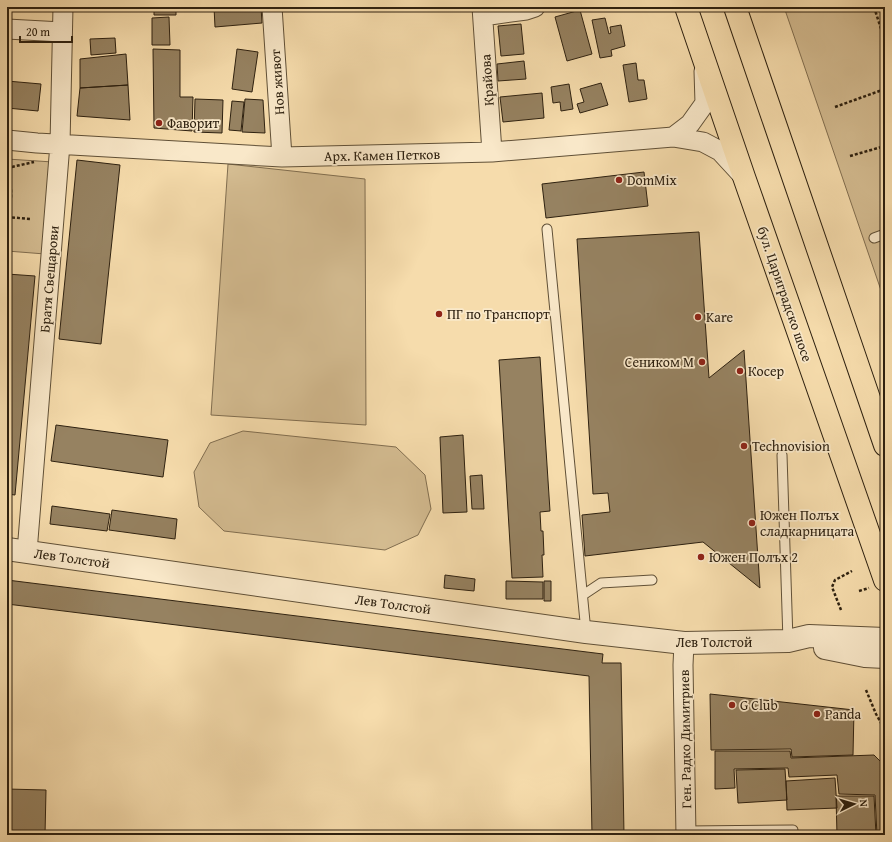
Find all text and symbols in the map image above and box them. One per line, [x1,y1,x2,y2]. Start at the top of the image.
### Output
scale bar [20,18,72,44]
text: 20 m [26,23,50,40]
street label: Нов живот [265,48,289,115]
street label: Крайова [475,53,499,107]
place label: Фаворит [167,113,220,133]
marker: Фаворит [154,118,164,128]
street label: Арх. Камен Петков [324,144,441,166]
place label: DomMix [627,170,677,190]
marker: DomMix [614,175,624,185]
street label: бул. Цариградско шосе [752,224,818,365]
street label: Братя Свещарови [34,225,64,333]
place label: ПГ по Транспорт [447,304,550,324]
place label: Kare [706,307,733,327]
marker: ПГ по Транспорт [434,309,444,319]
marker: Kare [693,312,703,322]
place label: Сеником М [625,352,694,372]
marker: Сеником М [697,357,707,367]
place label: Косер [748,361,785,381]
marker: Косер [735,366,745,376]
place label: Technovision [752,436,830,456]
marker: Technovision [739,441,749,451]
place label: Южен Полъх сладкарницата [760,505,855,541]
marker: Южен Полъх сладкарницата [747,518,757,528]
street label: Лев Толстой [33,543,111,573]
place label: Южен Полъх 2 [709,547,798,567]
marker: Южен Полъх 2 [696,552,706,562]
street label: Лев Толстой [354,589,432,619]
street label: Лев Толстой [676,632,752,652]
street label: Ген. Радко Димитриев [674,669,696,809]
place label: G Club [740,695,778,715]
marker: G Club [727,700,737,710]
place label: Panda [825,704,861,724]
marker: Panda [812,709,822,719]
north arrow [834,784,874,824]
text: N [856,799,872,808]

